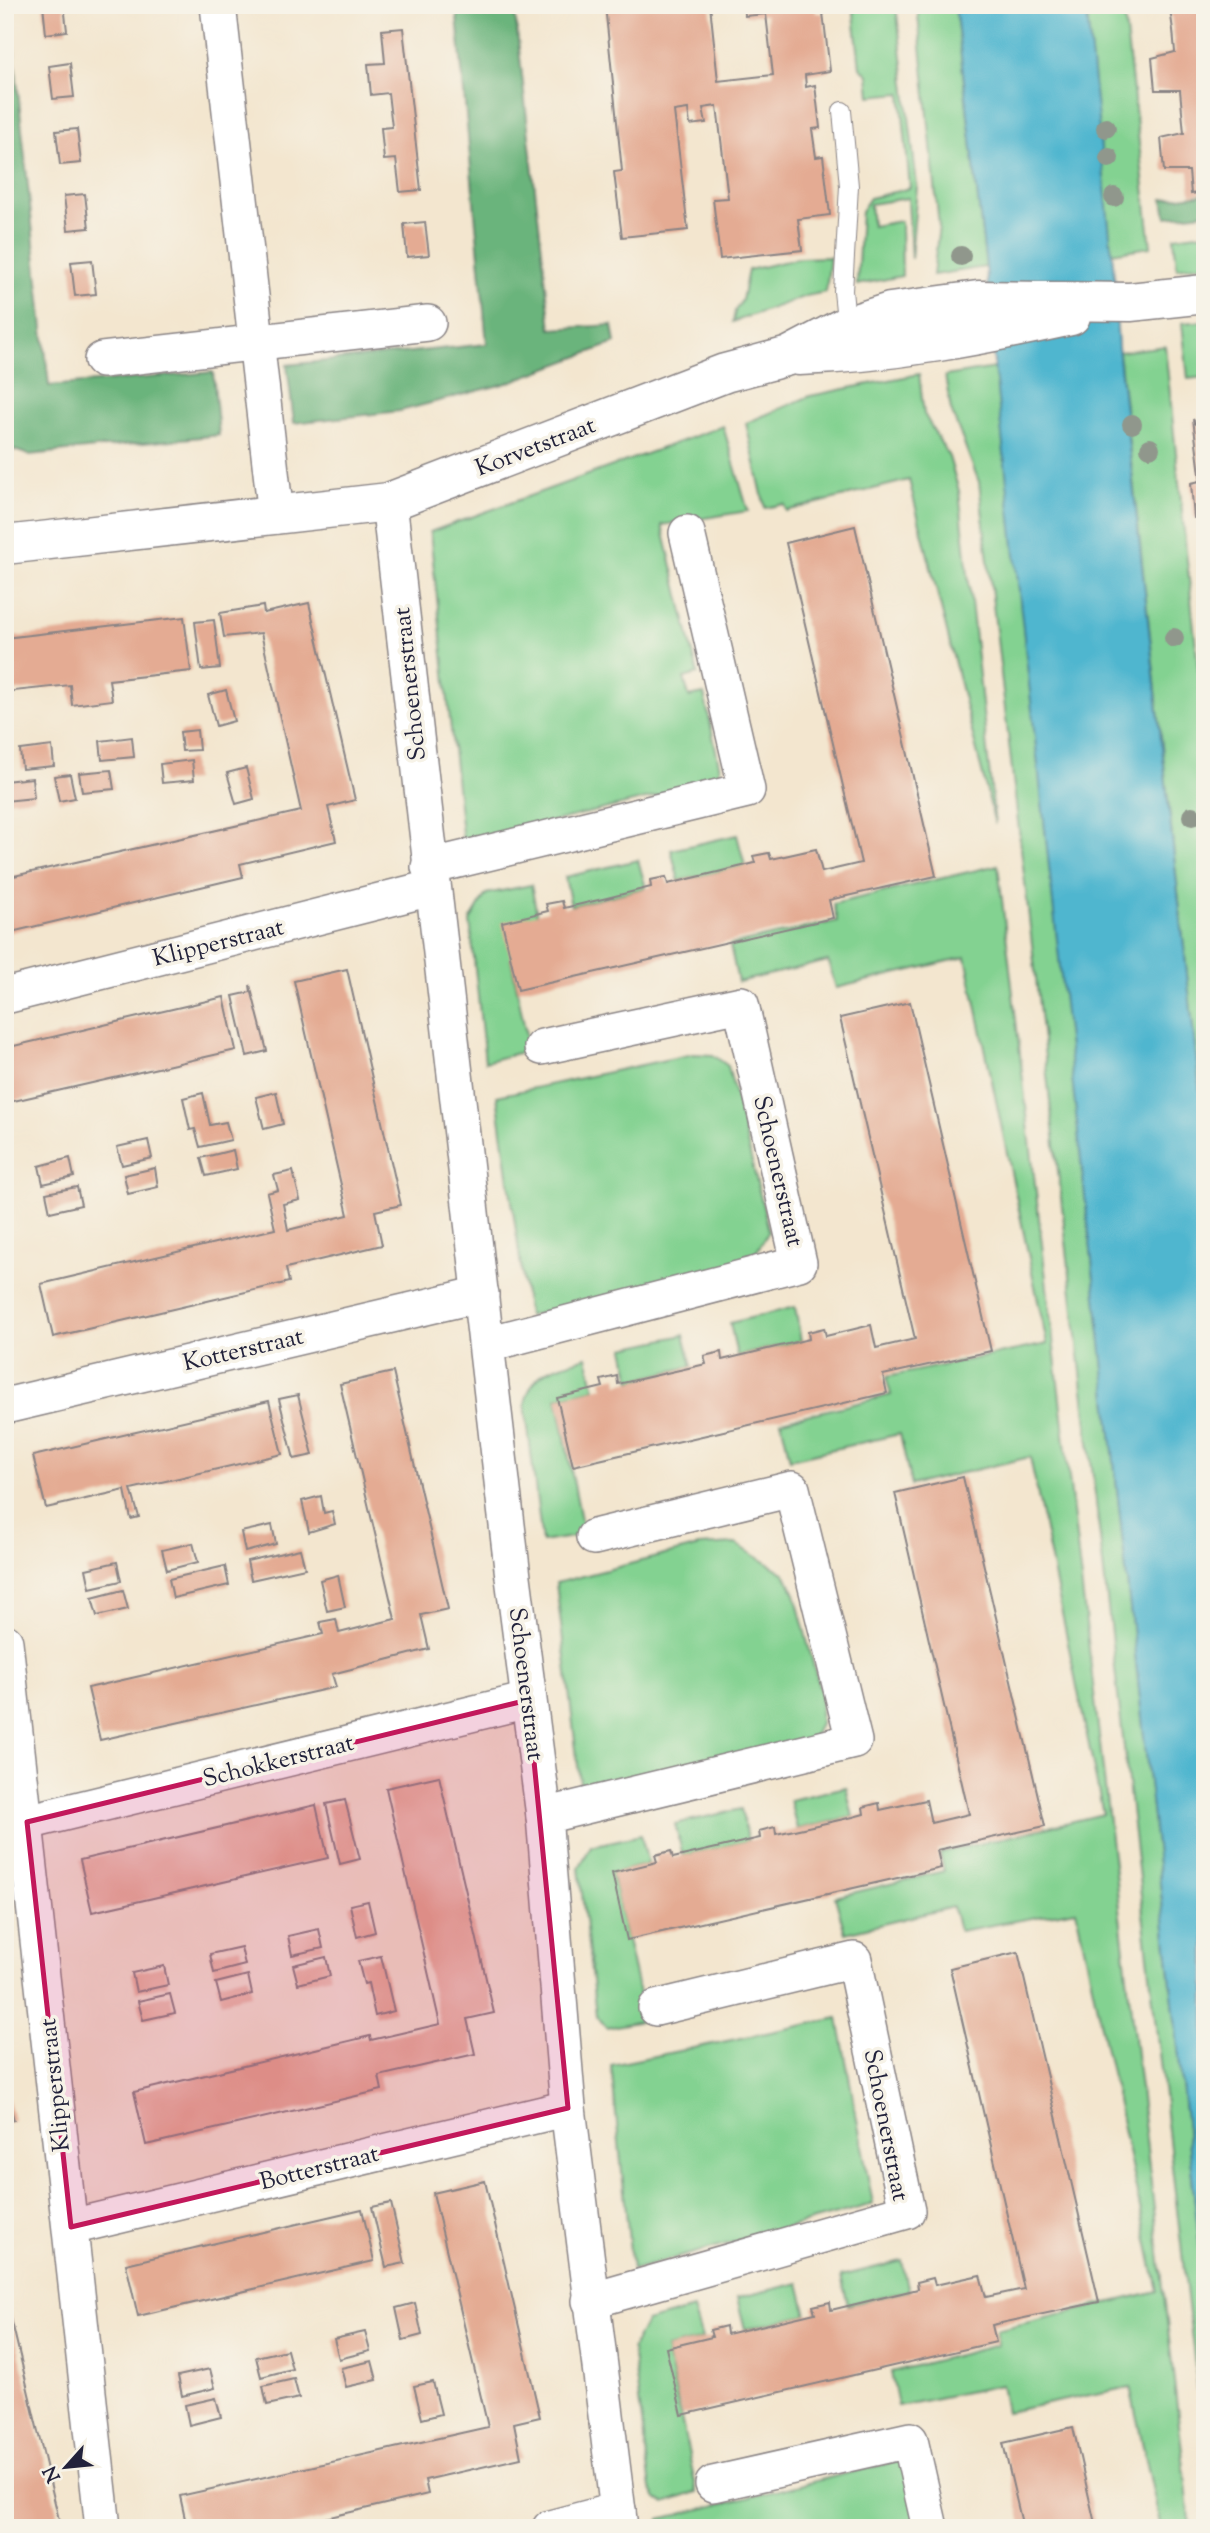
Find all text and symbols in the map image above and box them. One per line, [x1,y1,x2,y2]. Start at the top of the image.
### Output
street label: Korvetstraat [471,409,601,486]
street label: Schoenerstraat [386,605,436,762]
street label: Klipperstraat [149,911,288,977]
street label: Schoenerstraat [743,1093,811,1250]
street label: Kotterstraat [180,1321,307,1381]
street label: Schoenerstraat [499,1606,551,1763]
street label: Schokkerstraat [199,1727,358,1797]
street label: Klipperstraat [32,2016,80,2153]
street label: Schoenerstraat [854,2047,916,2204]
street label: Botterstraat [256,2138,383,2200]
north arrow [32,2432,102,2502]
text: N [38,2461,69,2486]

